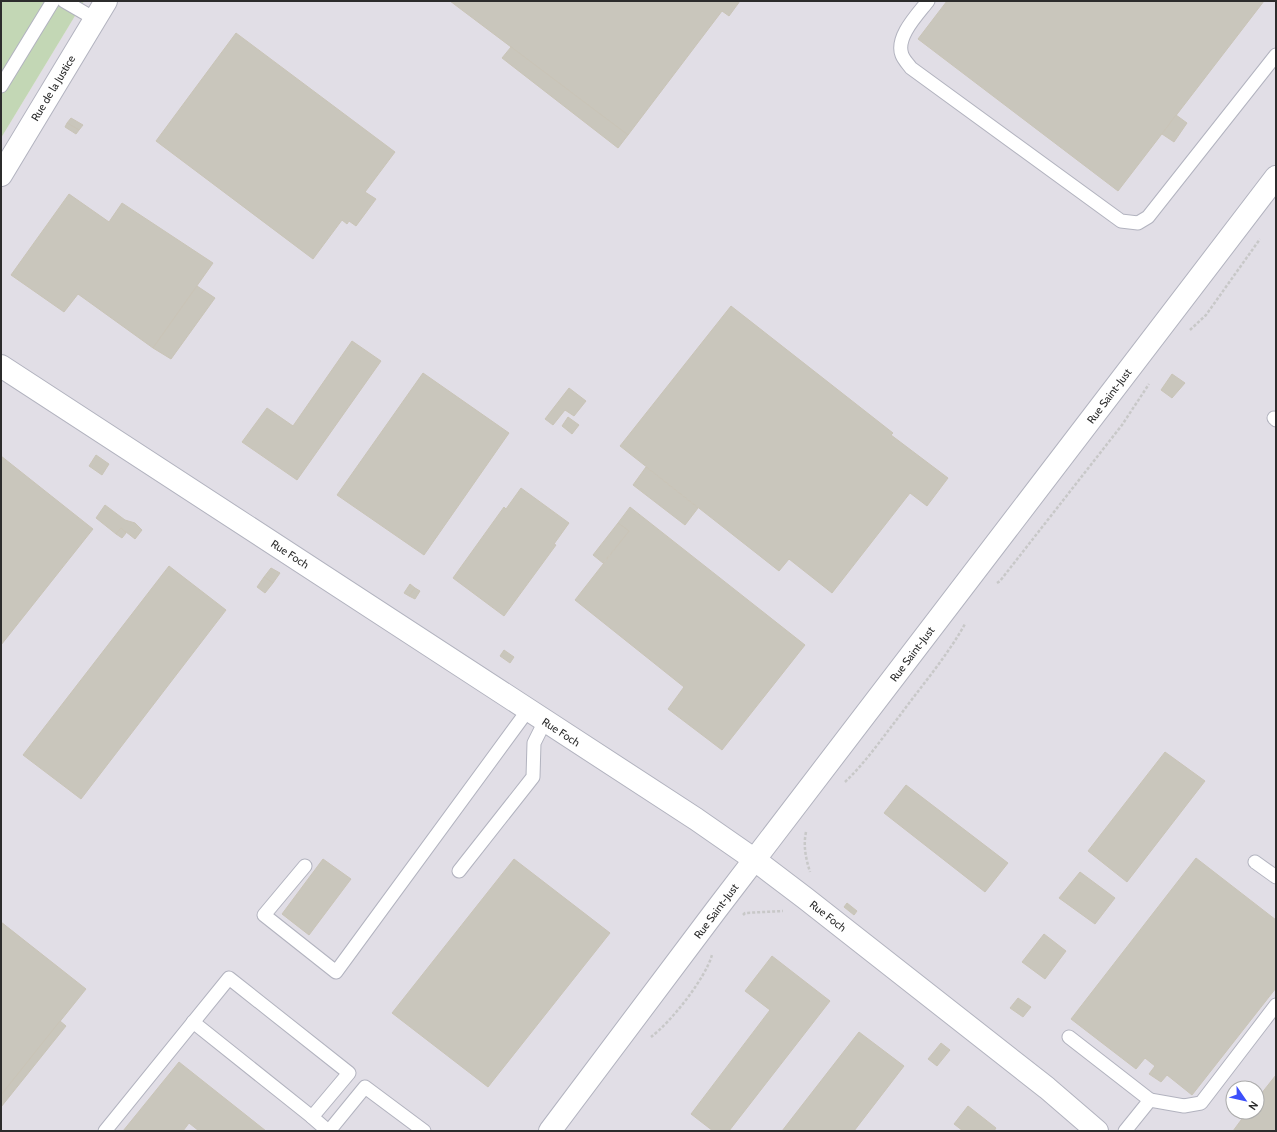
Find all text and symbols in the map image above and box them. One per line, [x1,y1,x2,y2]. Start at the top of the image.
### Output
street label: Rue de la Justice [28,52,78,124]
street label: Rue Saint-Just [1084,365,1134,426]
street label: Rue Foch [268,537,312,572]
street label: Rue Saint-Just [887,623,937,684]
street label: Rue Foch [539,715,583,750]
street label: Rue Saint-Just [691,880,741,941]
street label: Rue Foch [807,897,849,935]
north arrow [1225,1080,1265,1120]
text: N [1245,1098,1261,1113]

